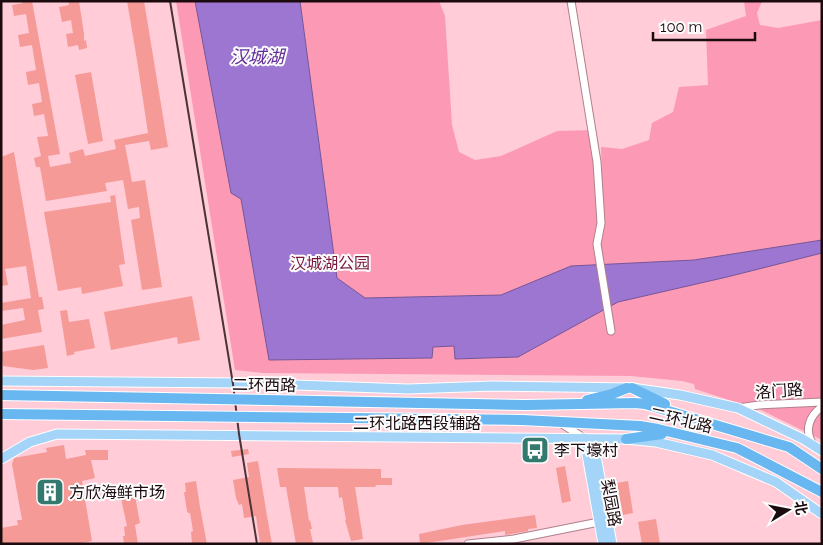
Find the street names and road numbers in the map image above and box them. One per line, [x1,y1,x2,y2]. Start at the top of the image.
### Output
street label: 二环西路 [232,375,296,395]
street label: 洛门路 [754,380,804,402]
street label: 二环北路 [648,404,714,436]
street label: 二环北路西段辅路 [353,414,481,433]
street label: 梨园路 [597,478,625,528]

